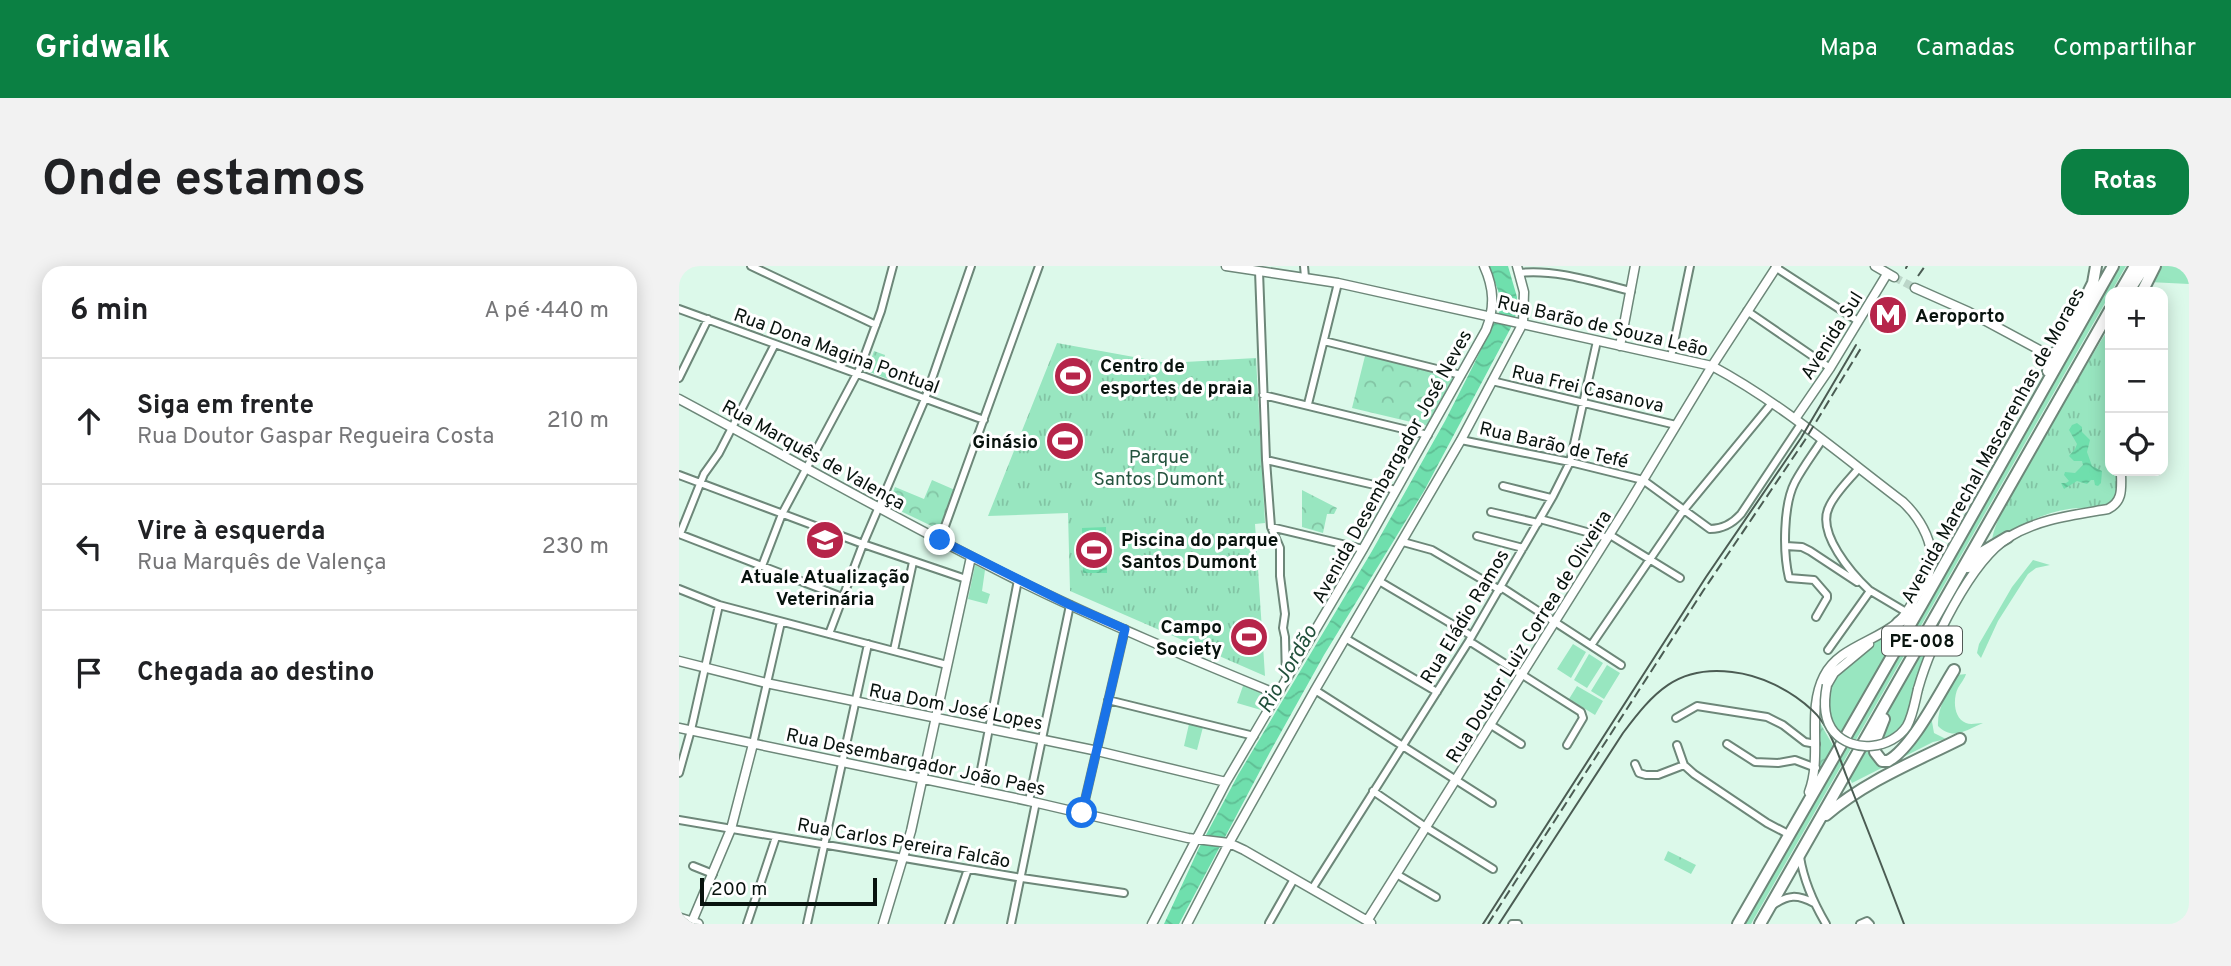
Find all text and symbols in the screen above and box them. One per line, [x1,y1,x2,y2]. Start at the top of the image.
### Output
text: Gridwalk [35,28,170,70]
text: Mapa [1820,34,1878,64]
text: Camadas [1916,34,2015,64]
text: Compartilhar [2053,34,2196,64]
button: Rotas [2061,149,2189,215]
text: Onde estamos [42,151,366,213]
street label: Avenida Marechal Mascarenhas de Moraes [1897,284,2091,608]
street label: Avenida Sul [1796,287,1869,385]
map controls [2105,287,2168,476]
button: + [2105,287,2168,350]
street label: Rua Barão de Souza Leão [1495,291,1710,363]
text: 6 min [70,293,148,330]
metro station icon: Aeroporto [1867,294,1909,336]
text: A pé · 440 m [484,297,609,326]
street label: Rua Dona Magina Pontual [730,303,943,400]
place label: Aeroporto [1915,305,2005,329]
street label: Avenida Desembargador José Neves [1307,326,1478,608]
button: − [2105,350,2168,413]
sports icon: Centro de esportes de praia [1052,355,1094,397]
place label: Centro de esportes de praia [1100,355,1253,401]
street label: Rua Frei Casanova [1509,361,1666,419]
text: Siga em frente [137,390,314,423]
street label: Rua Marquês de Valença [717,395,909,516]
icon: ahead [70,402,108,440]
text: 210 m [547,407,609,436]
button: locate [2105,413,2168,476]
street label: Rua Barão de Tefé [1477,417,1631,475]
sports icon: Ginásio [1044,420,1086,462]
text: Rua Doutor Gaspar Regueira Costa [137,423,494,452]
place label: Ginásio [972,431,1038,455]
park label: Parque Santos Dumont [1093,446,1225,492]
street label: Rua Doutor Luiz Correa de Oliveira [1442,506,1618,768]
text: Vire à esquerda [137,516,325,549]
school or university icon: Atuale Atualização Veterinária [804,519,846,561]
route end [924,524,955,555]
icon: left [70,528,108,566]
sports icon: Piscina do parque Santos Dumont [1073,529,1115,571]
place label: Piscina do parque Santos Dumont [1121,529,1278,575]
text: 230 m [542,533,609,562]
street label: Rua Eládio Ramos [1416,545,1515,689]
text: Rua Marquês de Valença [137,549,386,578]
place label: Atuale Atualização Veterinária [740,566,910,612]
place label: Campo Society [1156,616,1222,662]
sports icon: Campo Society [1228,616,1270,658]
water label: Rio Jordão [1252,620,1325,719]
road number: PE-008 [1882,626,1962,656]
icon: arrive [70,654,108,692]
text: Chegada ao destino [137,657,374,690]
street label: Rua Dom José Lopes [867,679,1045,737]
street label: Rua Desembargador João Paes [784,724,1048,802]
route start [1066,797,1097,828]
street label: Rua Carlos Pereira Falcão [795,813,1012,875]
scale bar [700,875,877,907]
text: 200 m [711,878,767,902]

